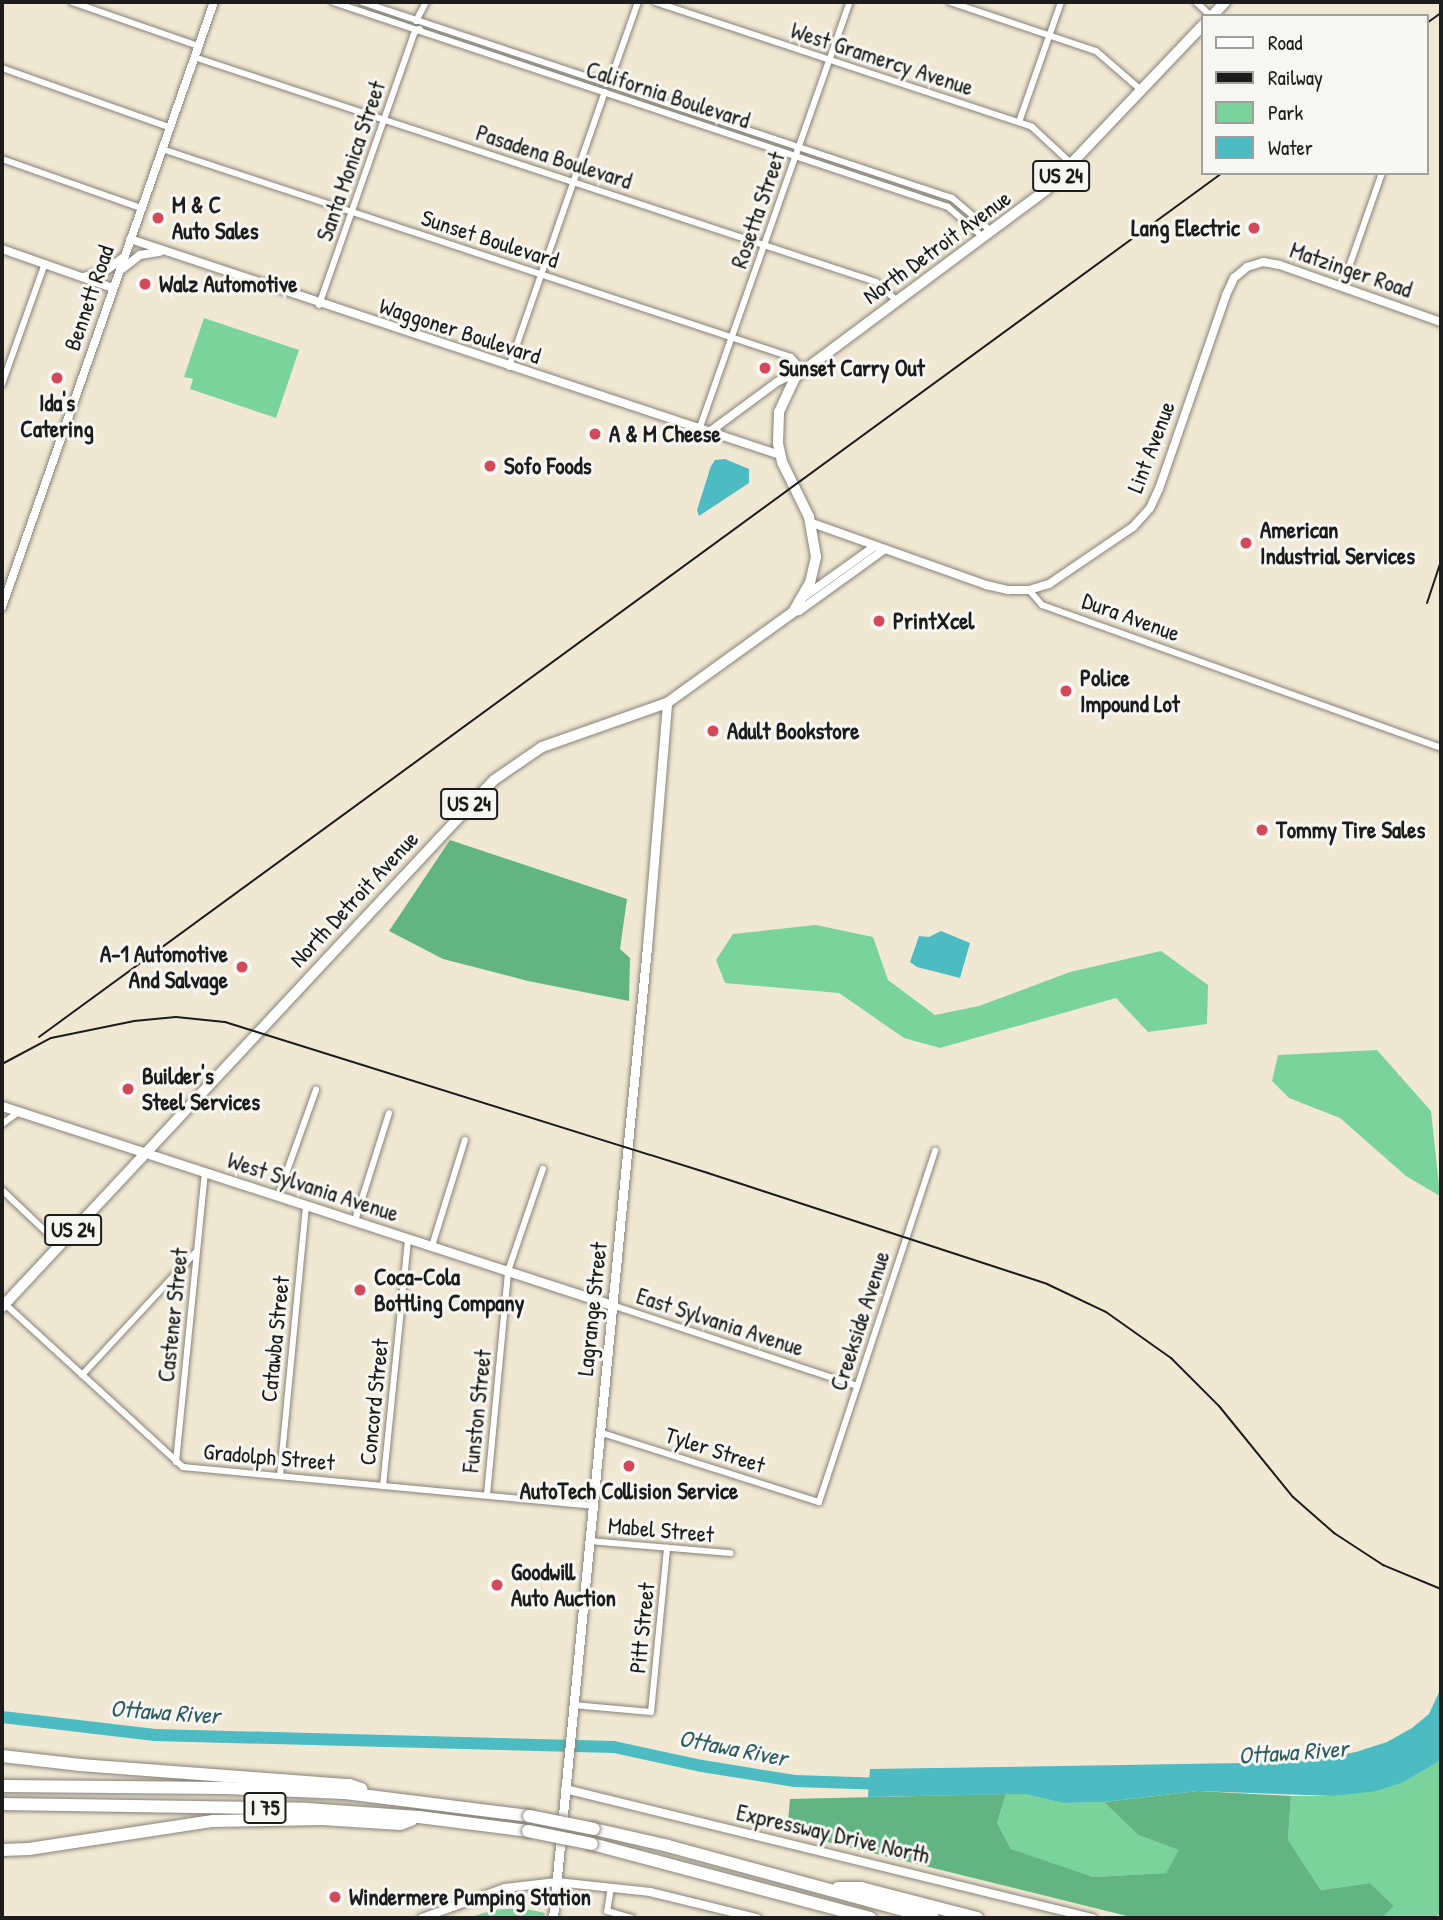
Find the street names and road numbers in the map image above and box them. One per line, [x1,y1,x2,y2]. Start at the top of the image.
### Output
street label: West Gramercy Avenue [787,16,977,102]
street label: California Boulevard [583,56,753,134]
street label: Santa Monica Street [311,77,391,245]
street label: Pasadena Boulevard [473,119,635,195]
street label: Rosetta Street [725,148,791,272]
road number: US 24 [1031,158,1091,194]
street label: North Detroit Avenue [858,184,1016,310]
street label: Sunset Boulevard [418,204,562,274]
street label: Matzinger Road [1286,236,1416,304]
street label: Bennett Road [58,242,120,354]
street label: Waggoner Boulevard [376,292,544,370]
street label: Lint Avenue [1121,397,1181,497]
street label: Dura Avenue [1079,587,1183,647]
road number: US 24 [439,786,499,822]
street label: North Detroit Avenue [284,825,424,973]
street label: West Sylvania Avenue [224,1146,402,1228]
road number: US 24 [43,1212,103,1248]
street label: Lagrange Street [571,1241,613,1377]
street label: Castener Street [152,1247,194,1383]
street label: Creekside Avenue [824,1248,896,1394]
street label: Catawba Street [255,1275,295,1403]
street label: East Sylvania Avenue [633,1282,807,1362]
street label: Concord Street [354,1337,394,1467]
street label: Funston Street [457,1348,497,1474]
street label: Tyler Street [662,1421,768,1479]
street label: Gradolph Street [202,1438,336,1476]
street label: Mabel Street [607,1512,715,1548]
street label: Pitt Street [624,1581,660,1675]
road number: I 75 [242,1790,288,1826]
street label: Expressway Drive North [734,1798,932,1870]

